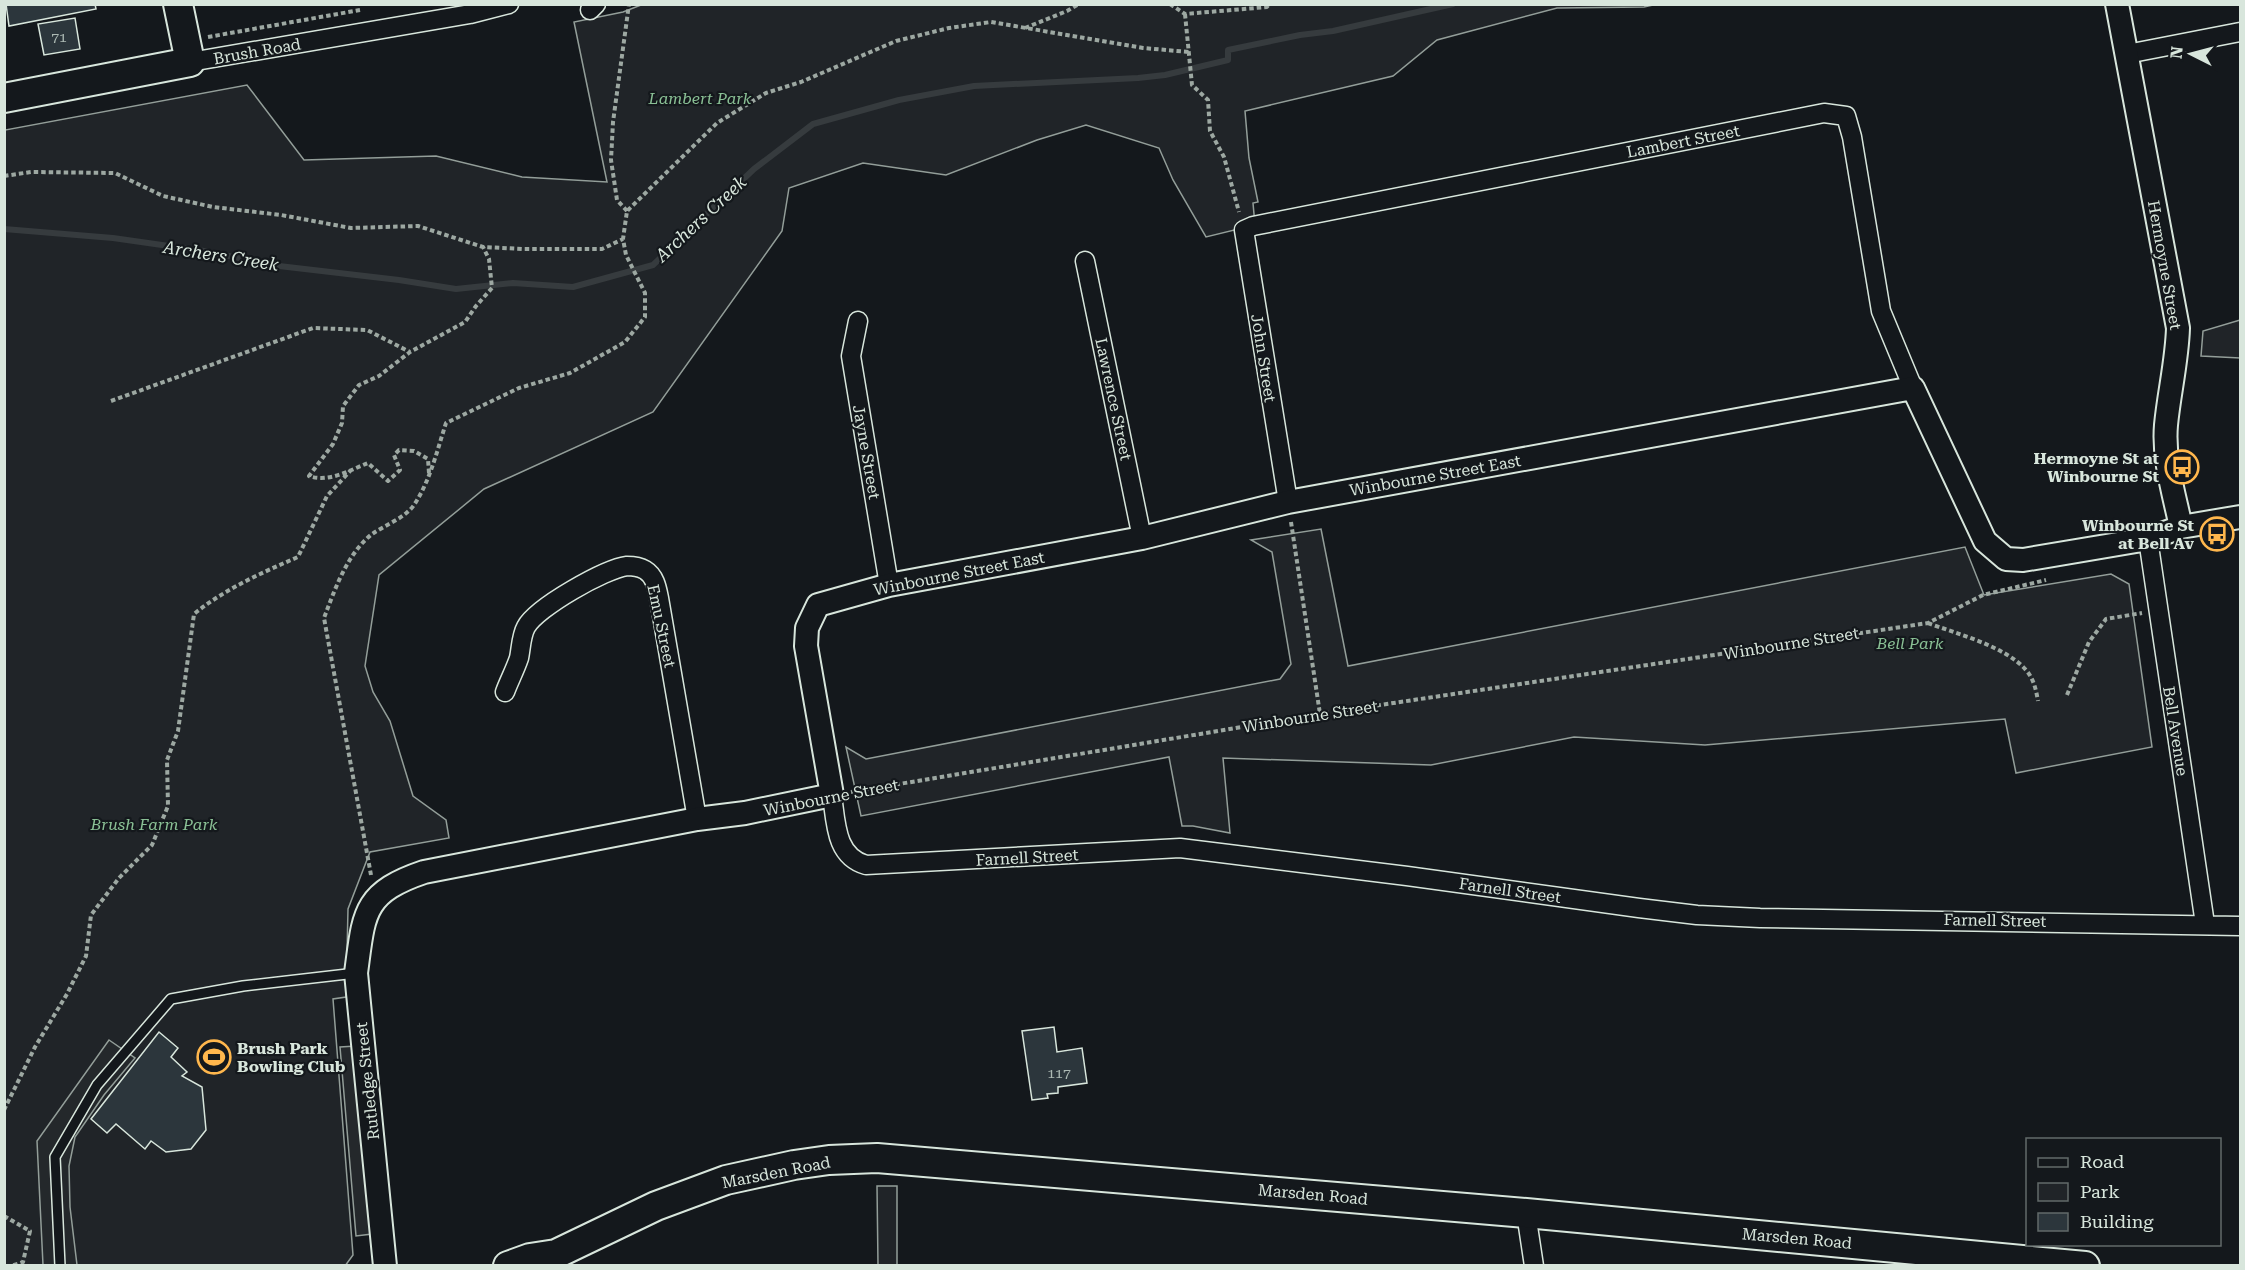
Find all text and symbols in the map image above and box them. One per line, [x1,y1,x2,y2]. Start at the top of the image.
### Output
north arrow [2161,24,2221,84]
house number: 71 [51,29,67,45]
street label: Brush Road [212,34,302,69]
text: N [2166,45,2187,60]
park label: Lambert Park [648,89,752,108]
street label: Lambert Street [1625,121,1741,162]
water label: Archers Creek [650,171,751,267]
street label: Hermoyne Street [2144,199,2185,331]
water label: Archers Creek [161,236,281,275]
street label: John Street [1247,313,1280,404]
street label: Lawrence Street [1091,336,1136,462]
street label: Jayne Street [849,403,884,501]
place label: Hermoyne St at Winbourne St [2034,449,2159,486]
bus stop icon: Hermoyne St at Winbourne St [2164,449,2200,485]
street label: Winbourne Street East [1348,451,1522,500]
place label: Winbourne St at Bell Av [2082,516,2194,553]
bus stop icon: Winbourne St at Bell Av [2199,516,2235,552]
street label: Winbourne Street East [872,548,1046,599]
street label: Emu Street [643,583,680,669]
street label: Winbourne Street [1722,623,1860,664]
park label: Bell Park [1875,634,1944,653]
street label: Bell Avenue [2159,685,2192,778]
street label: Winbourne Street [1241,696,1379,737]
street label: Winbourne Street [762,775,900,820]
park label: Brush Farm Park [90,815,218,834]
street label: Farnell Street [975,845,1079,870]
street label: Farnell Street [1458,874,1562,907]
street label: Farnell Street [1943,910,2047,931]
street label: Rutledge Street [352,1021,383,1141]
sports icon: Brush Park Bowling Club [196,1039,232,1075]
place label: Brush Park Bowling Club [237,1039,346,1076]
house number: 117 [1047,1065,1071,1081]
legend [2026,1138,2221,1246]
text: Road [2080,1151,2125,1172]
street label: Marsden Road [720,1153,832,1192]
street label: Marsden Road [1257,1180,1369,1209]
text: Park [2080,1181,2120,1202]
text: Building [2080,1211,2154,1232]
street label: Marsden Road [1741,1224,1853,1253]

